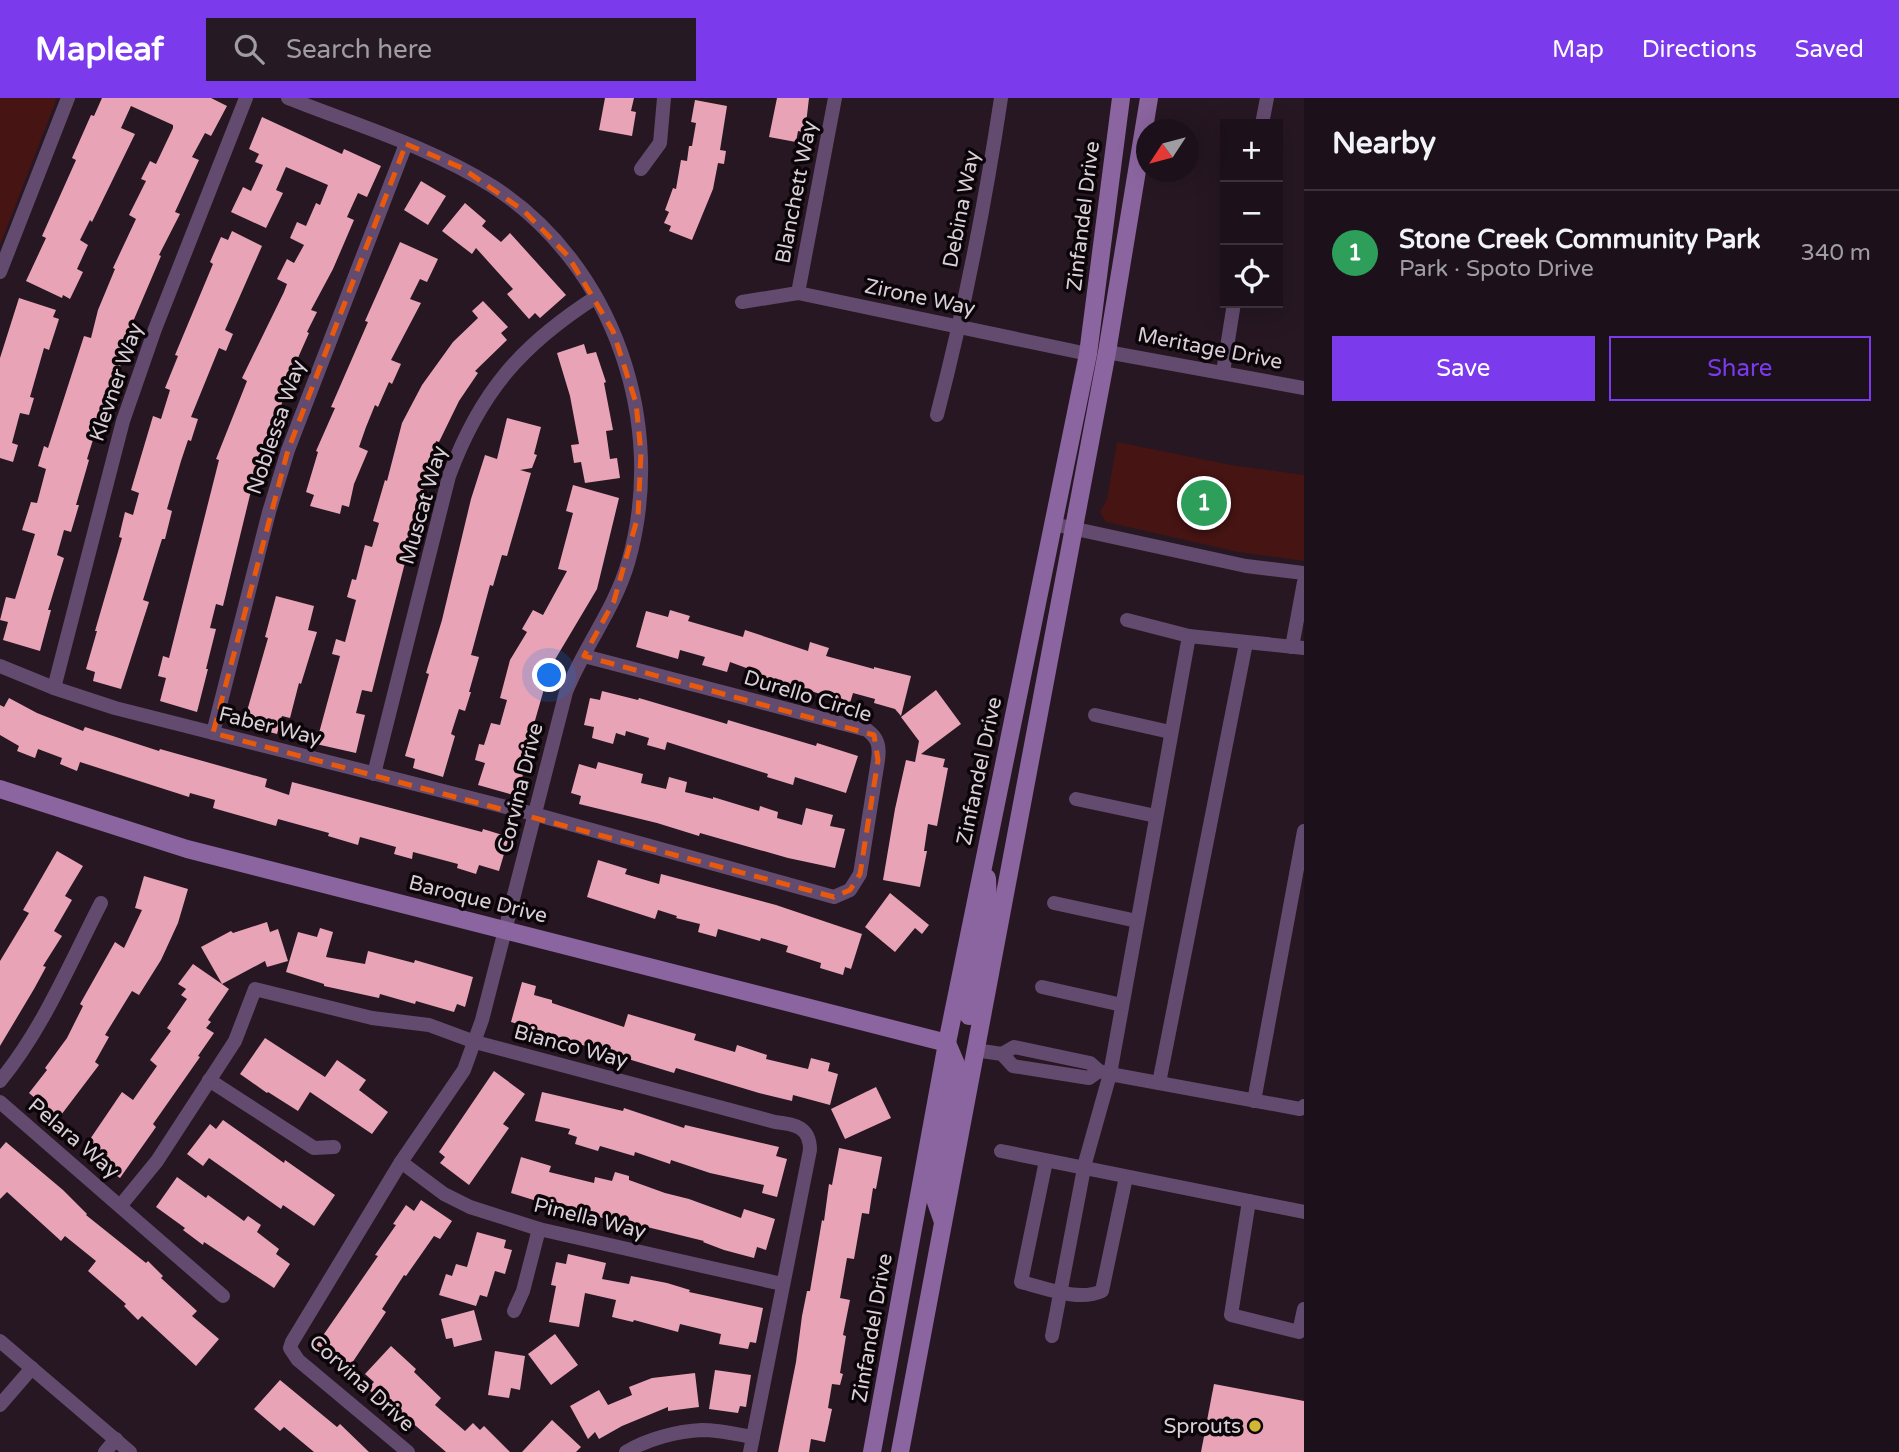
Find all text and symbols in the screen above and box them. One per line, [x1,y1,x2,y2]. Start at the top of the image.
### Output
search box [206,18,696,81]
text: Mapleaf [35,30,164,69]
icon: search [230,30,268,68]
text: Search here [286,34,432,65]
text: Map [1552,35,1604,64]
text: Directions [1642,35,1757,64]
text: Saved [1795,35,1864,64]
street label: Blanchett Way [770,119,823,266]
north arrow [1136,119,1199,182]
map controls [1220,119,1283,308]
button: + [1220,119,1283,182]
text: Nearby [1332,125,1436,162]
street label: Zinfandel Drive [1062,140,1105,293]
street label: Debina Way [938,148,985,270]
button: − [1220,182,1283,245]
text: Stone Creek Community Park [1399,224,1760,255]
text: 1 [1348,239,1362,267]
text: 340 m [1801,239,1871,267]
button: locate [1220,245,1283,308]
text: Park · Spoto Drive [1399,255,1594,283]
street label: Zirone Way [862,274,978,321]
street label: Klevner Way [85,320,148,445]
street label: Meritage Drive [1135,322,1285,375]
button: Save [1332,336,1595,401]
button: Share [1609,336,1871,401]
street label: Noblessa Way [242,357,311,498]
street label: Muscat Way [395,443,452,567]
pin: 1 [1181,477,1227,529]
your location [532,658,566,692]
street label: Durello Circle [741,665,875,728]
street label: Zinfandel Drive [952,695,1007,848]
street label: Faber Way [216,702,324,751]
street label: Corvina Drive [492,720,549,856]
street label: Baroque Drive [406,870,550,929]
street label: Bianco Way [511,1019,631,1074]
street label: Pelara Way [23,1093,124,1184]
street label: Pinella Way [531,1192,649,1245]
street label: Zinfandel Drive [847,1251,898,1405]
street label: Corvina Drive [304,1330,420,1437]
place label: Sprouts [1164,1414,1241,1439]
marker: Sprouts [1247,1418,1263,1434]

